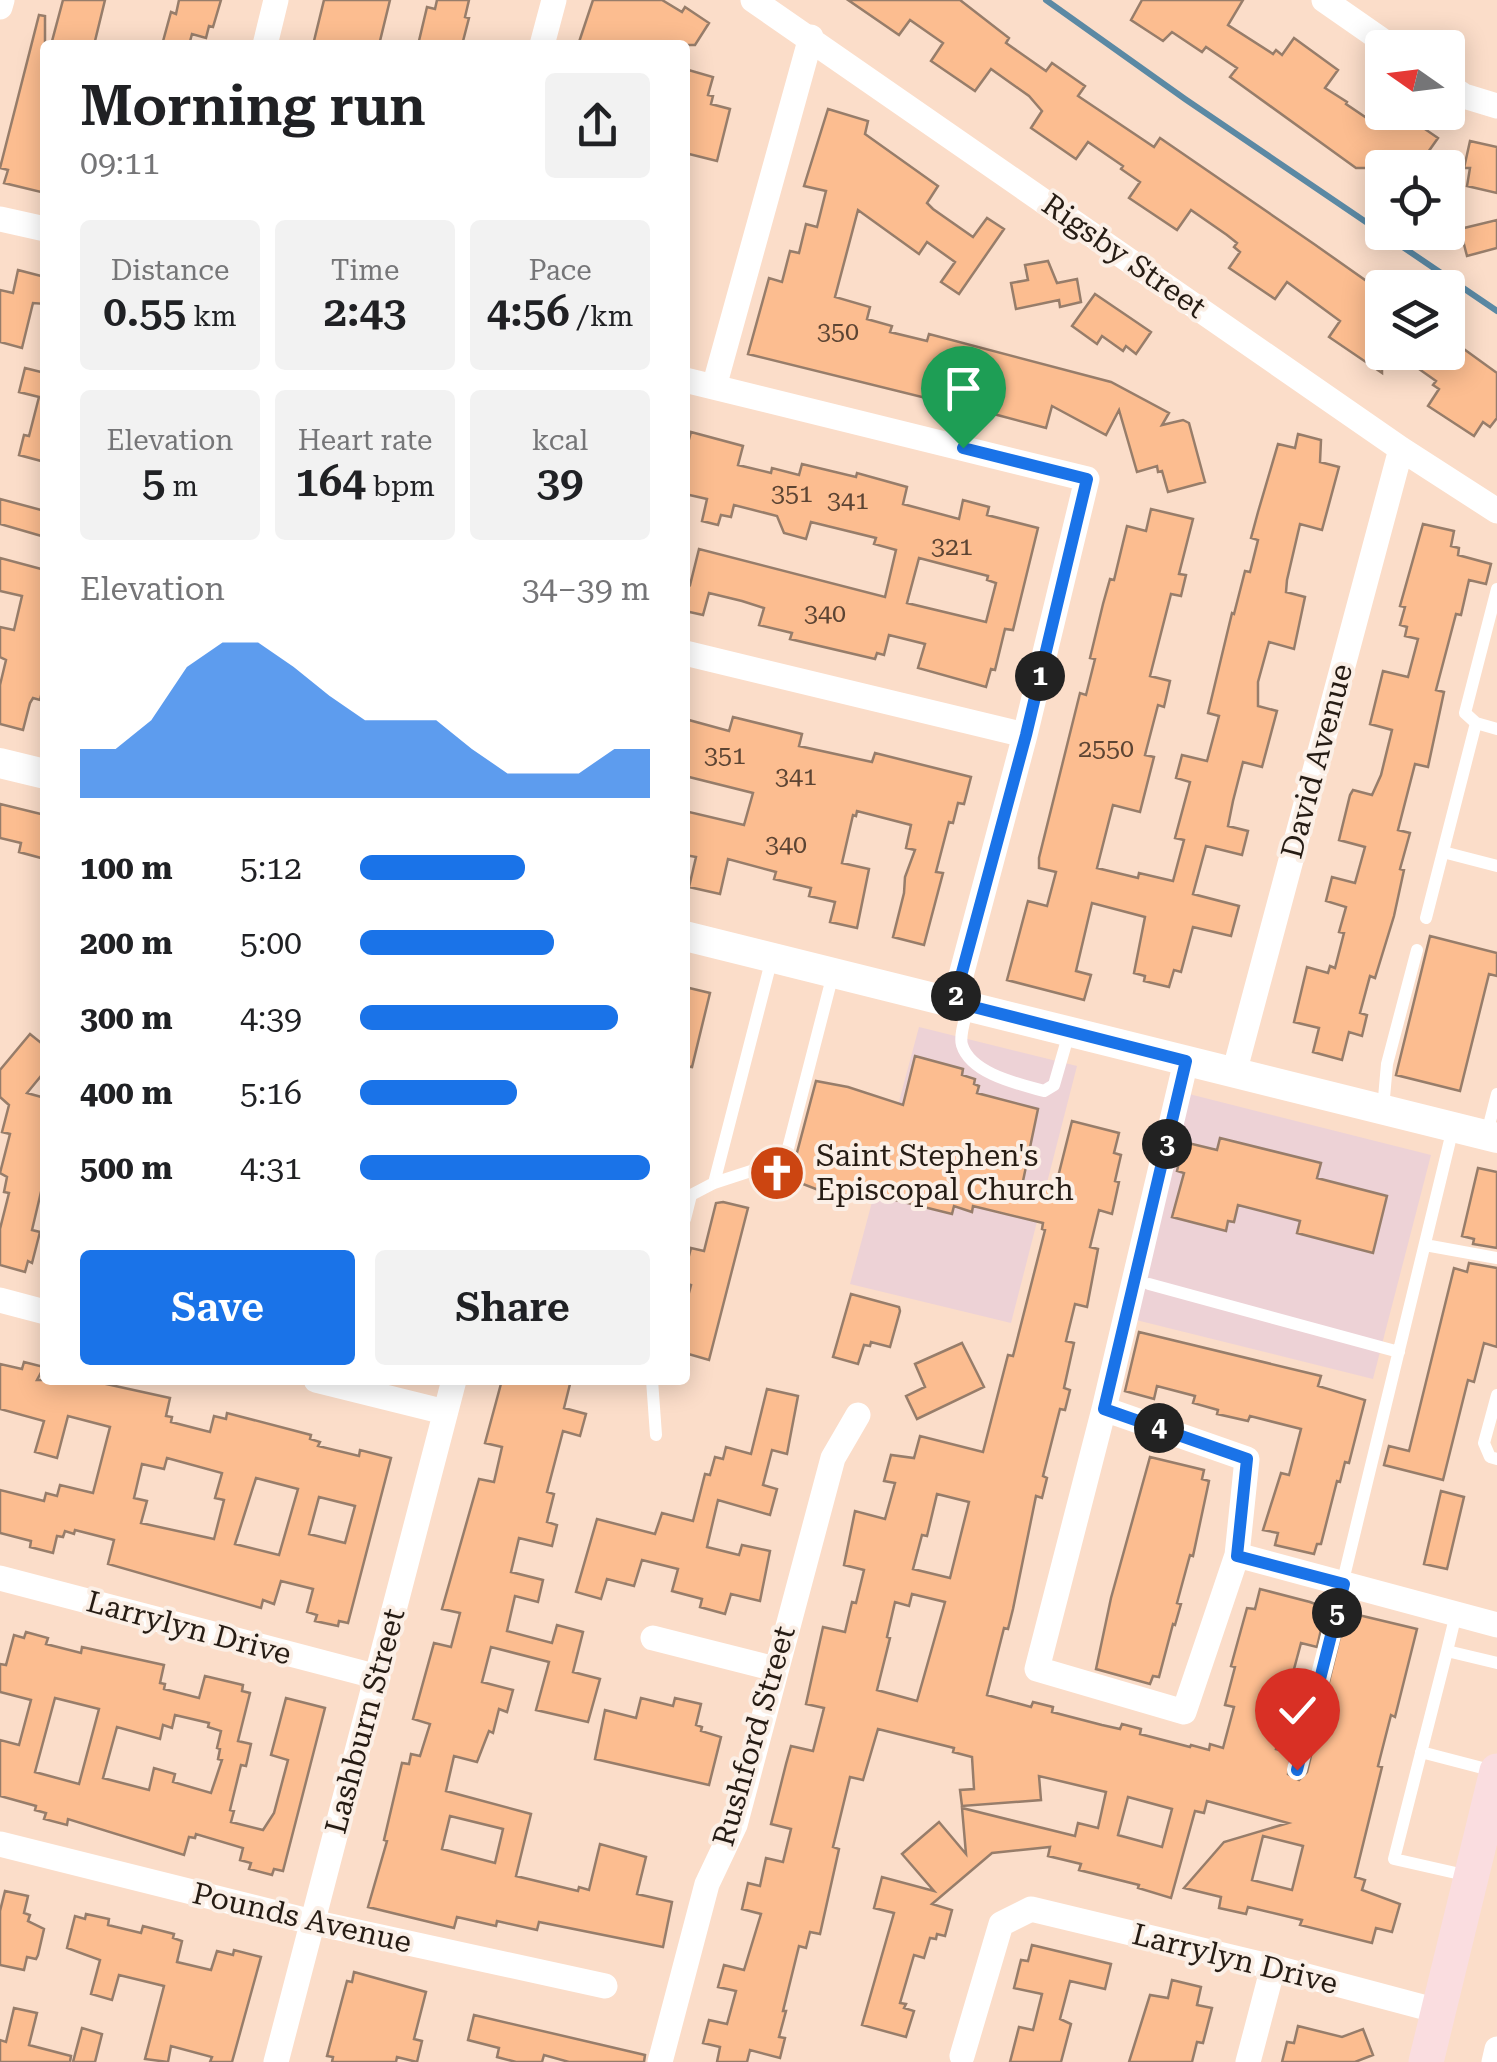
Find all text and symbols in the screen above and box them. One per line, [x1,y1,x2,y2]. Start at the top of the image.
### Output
north arrow [1365,30,1465,130]
map controls [1365,30,1465,370]
button: share [545,73,650,178]
text: Morning run [80,74,426,138]
text: 09:11 [80,144,160,182]
button: locate [1365,150,1465,250]
street label: Rigsby Street [1036,186,1213,325]
text: Distance [111,254,229,287]
text: Time [331,254,399,287]
text: Pace [528,254,592,287]
button: layers [1365,270,1465,370]
text: 0.55 [103,287,186,336]
text: 2:43 [324,287,406,336]
text: 4:56 [487,287,570,336]
text: km [186,300,237,333]
text: /km [570,300,633,333]
house number: 350 [817,317,859,346]
pin [921,346,1006,449]
icon: arrive [936,361,991,416]
text: Elevation [107,424,233,457]
text: Heart rate [298,424,432,457]
text: kcal [532,424,588,457]
text: 5 [142,457,165,506]
text: 164 [295,457,366,506]
text: 39 [536,457,584,506]
text: m [165,470,198,503]
text: bpm [366,470,435,503]
house number: 351 [771,479,813,508]
house number: 341 [827,486,869,515]
house number: 321 [931,532,973,561]
text: Elevation [80,570,225,608]
text: 34–39 m [522,570,650,608]
house number: 340 [804,599,846,628]
pin: 1 [1015,651,1065,701]
text: 1 [1032,659,1048,692]
street label: David Avenue [1274,660,1359,862]
house number: 2550 [1078,734,1134,763]
house number: 351 [704,741,746,770]
house number: 341 [775,762,817,791]
house number: 340 [765,830,807,859]
text: 100 m [80,849,173,887]
text: 5:12 [240,849,302,887]
text: 200 m [80,924,173,962]
text: 5:00 [240,924,302,962]
pin: 2 [931,971,981,1021]
text: 2 [948,979,964,1012]
text: 300 m [80,999,173,1037]
text: 4:39 [240,999,302,1037]
text: 400 m [80,1074,173,1112]
text: 5:16 [240,1074,302,1112]
pin: 3 [1142,1119,1192,1169]
text: 3 [1159,1127,1175,1160]
place label: Saint Stephen's Episcopal Church [816,1138,1074,1207]
church icon: Saint Stephen's Episcopal Church [747,1143,807,1203]
text: 500 m [80,1149,173,1187]
text: 4:31 [240,1149,302,1187]
button: Save [80,1250,355,1365]
button: Share [375,1250,650,1365]
pin: 4 [1134,1403,1184,1453]
text: 4 [1151,1411,1167,1444]
street label: Larrylyn Drive [83,1583,295,1672]
pin: 5 [1312,1588,1362,1638]
text: 5 [1329,1596,1345,1629]
street label: Lashburn Street [318,1604,411,1837]
street label: Rushford Street [705,1622,802,1850]
pin [1255,1668,1340,1771]
icon: check [1270,1683,1325,1738]
street label: Pounds Avenue [189,1875,415,1960]
street label: Larrylyn Drive [1129,1916,1341,2001]

